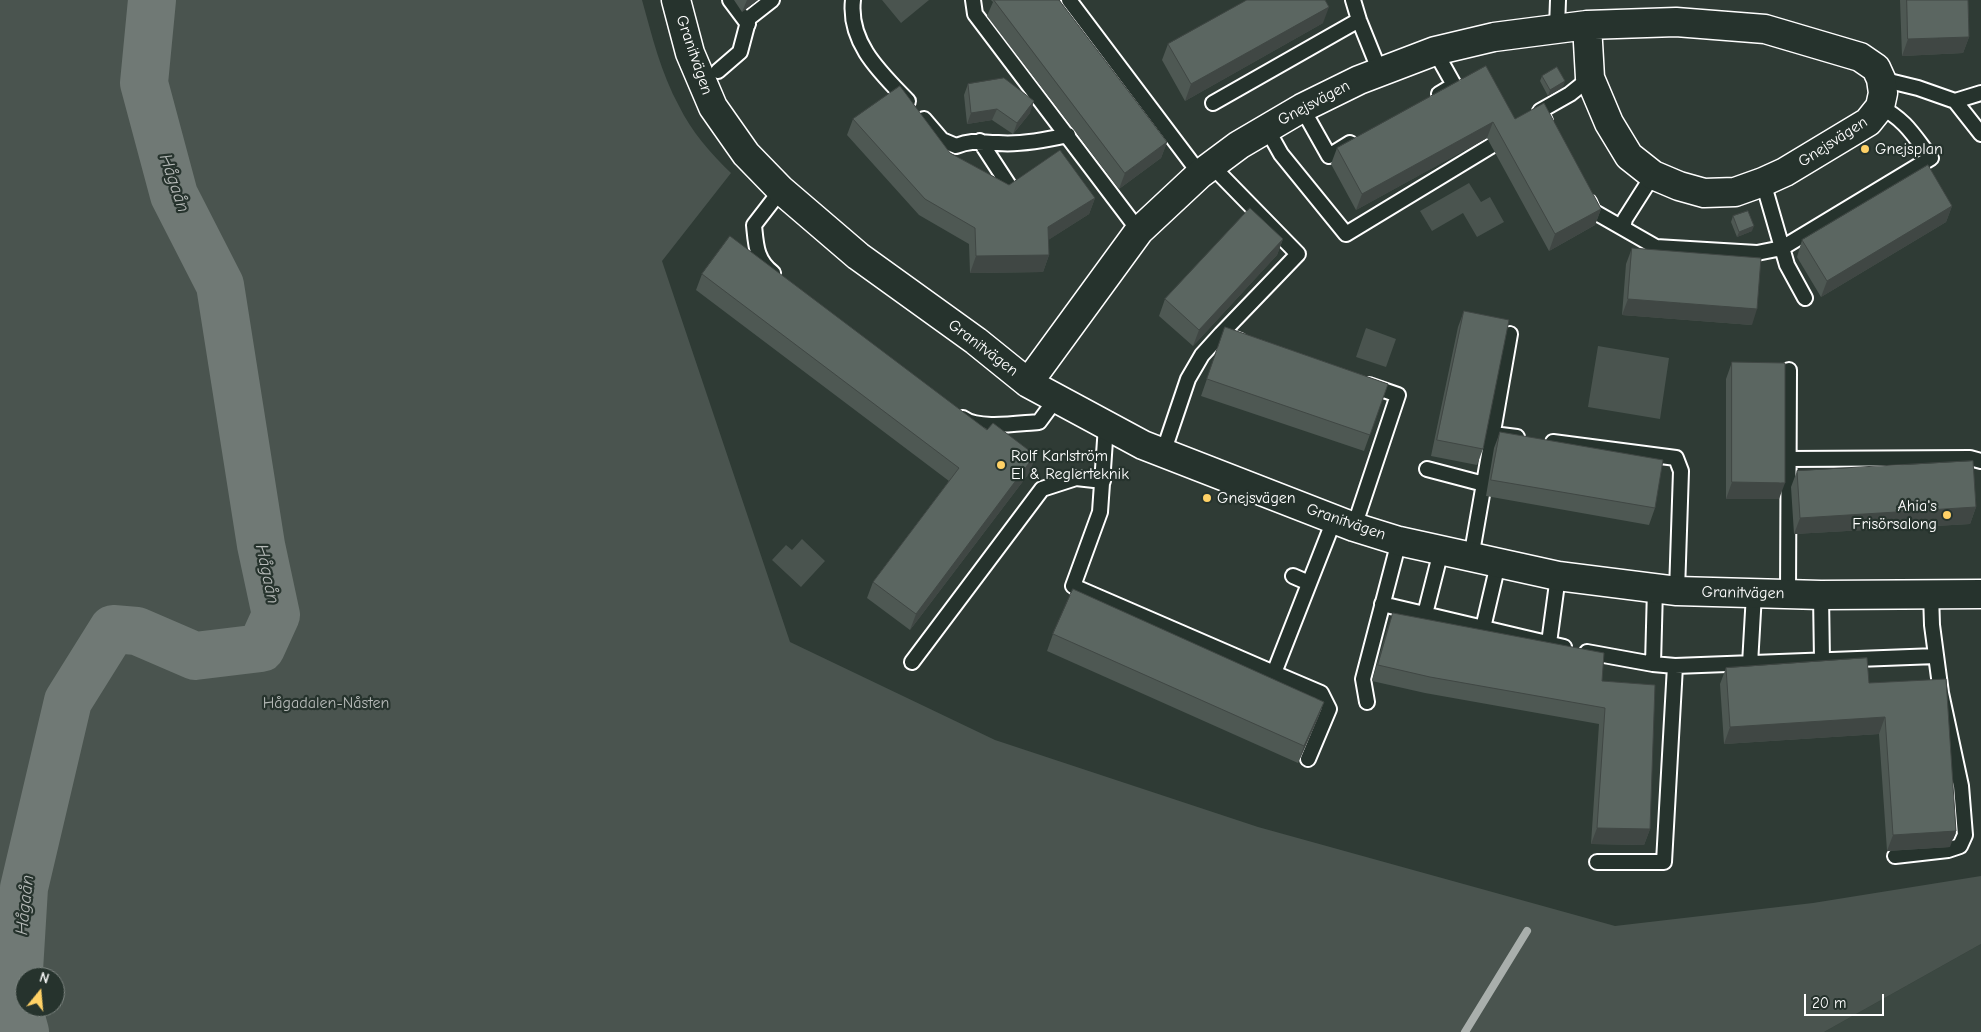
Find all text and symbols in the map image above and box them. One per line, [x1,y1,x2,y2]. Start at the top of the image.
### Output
street label: Granitvägen [671,13,717,97]
street label: Gnejsvägen [1275,76,1353,130]
street label: Gnejsvägen [1795,113,1871,171]
place label: Gnejsplan [1875,139,1943,159]
marker: Gnejsplan [1859,143,1871,155]
water label: Hågaån [154,151,194,215]
street label: Granitvägen [944,315,1022,381]
place label: Rolf Karlström El & Reglerteknik [1011,446,1129,484]
marker: Rolf Karlström El & Reglerteknik [995,459,1007,471]
place label: Gnejsvägen [1217,488,1296,508]
marker: Gnejsvägen [1201,492,1213,504]
place label: Ahia's Frisörsalong [1852,496,1937,534]
street label: Granitvägen [1304,499,1388,545]
marker: Ahia's Frisörsalong [1941,509,1953,521]
water label: Hågaån [250,542,284,606]
street label: Granitvägen [1701,583,1785,603]
park label: Hågadalen-Nåsten [263,693,389,713]
water label: Hågaån [11,874,39,936]
north arrow [15,967,65,1017]
text: N [37,969,51,988]
scale bar [1806,984,1886,1016]
text: 20 m [1812,994,1846,1012]

